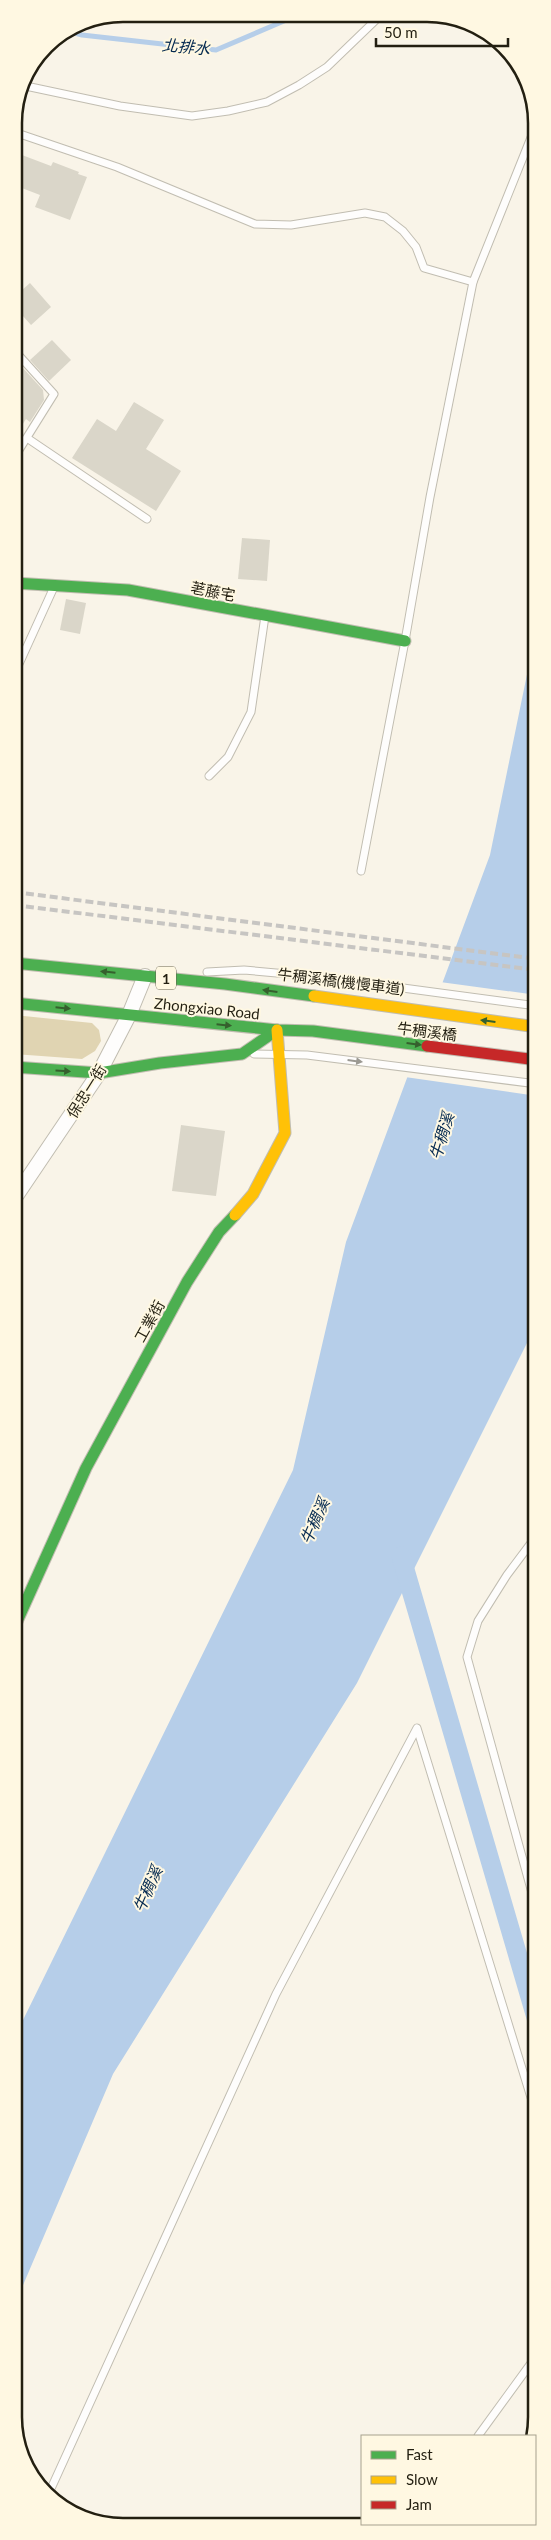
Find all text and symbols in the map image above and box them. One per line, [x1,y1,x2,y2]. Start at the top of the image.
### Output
scale bar [376,15,508,47]
text: 50 m [384,23,418,41]
water label: 北排水 [161,34,212,58]
street label: 荖藤宅 [189,578,237,604]
street label: 牛稠溪橋(機慢車道) [276,964,406,998]
road number: 1 [156,966,176,990]
one-way arrow [100,968,116,976]
one-way arrow [261,987,277,995]
street label: Zhongxiao Road [153,994,261,1022]
one-way arrow [55,1004,71,1012]
one-way arrow [480,1016,496,1024]
street label: 牛稠溪橋 [396,1018,458,1044]
one-way arrow [217,1021,233,1029]
one-way arrow [406,1040,422,1048]
one-way arrow [347,1057,363,1065]
street label: 保忠一街 [62,1061,110,1121]
one-way arrow [55,1067,71,1075]
water label: 牛稠溪 [425,1108,458,1162]
street label: 工業街 [130,1297,168,1345]
water label: 牛稠溪 [296,1493,333,1547]
water label: 牛稠溪 [129,1861,166,1915]
legend [361,2435,536,2525]
text: Fast [406,2445,433,2463]
text: Slow [406,2470,438,2488]
text: Jam [406,2495,432,2513]

